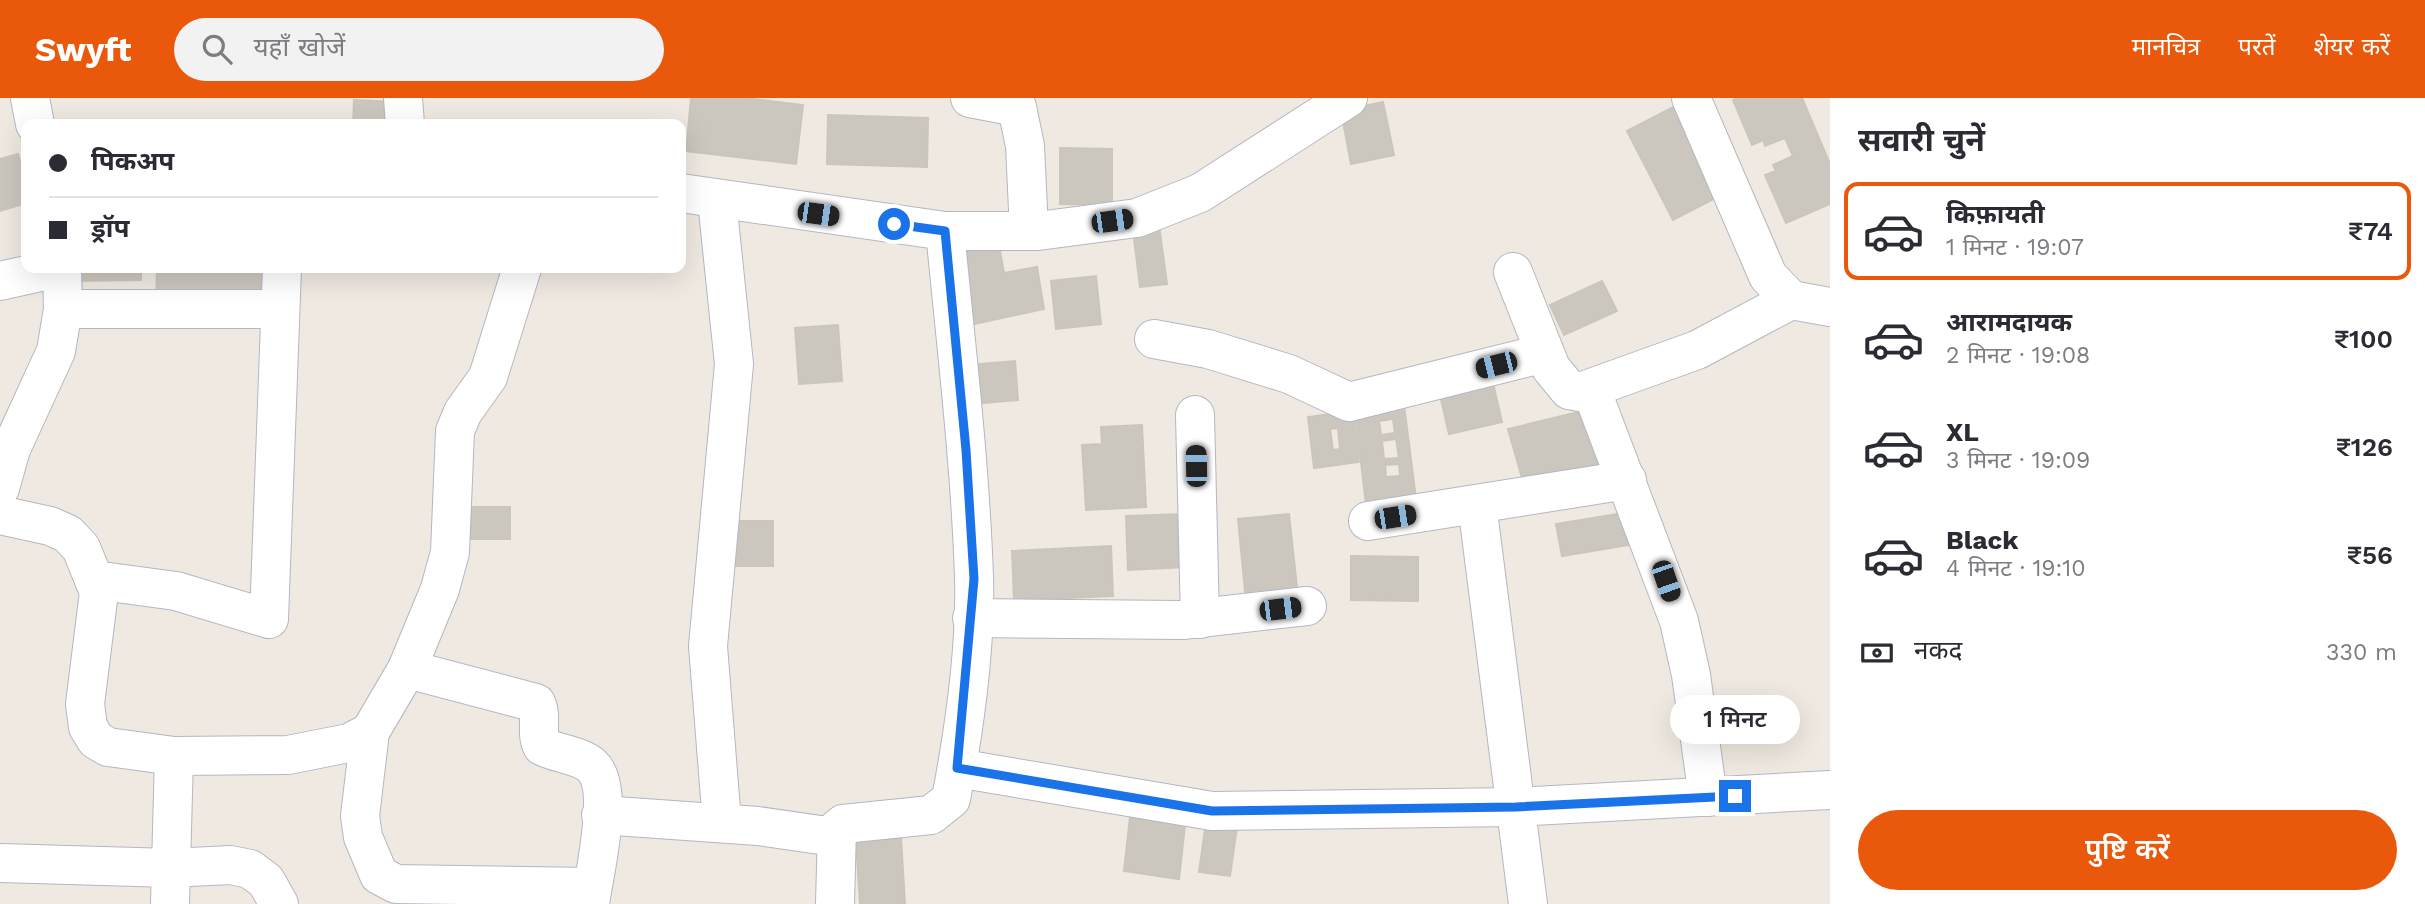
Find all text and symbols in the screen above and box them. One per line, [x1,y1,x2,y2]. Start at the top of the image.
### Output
search box [174,18,664,81]
text: Swyft [35,30,132,69]
icon: search [198,30,236,68]
text: यहाँ खोजें [254,32,345,62]
text: मानचित्र [2132,33,2200,61]
text: परतें [2238,33,2276,61]
text: शेयर करें [2314,33,2390,61]
text: सवारी चुनें [1858,121,1985,159]
text: पिकअप [91,146,174,176]
text: किफ़ायती [1946,199,2045,229]
icon: car [1862,200,1925,263]
car [796,201,841,227]
route start [878,208,910,240]
car [1090,208,1135,234]
text: ड्रॉप [91,213,129,243]
text: ₹74 [2348,216,2393,246]
text: 1 मिनट · 19:07 [1946,234,2084,261]
text: आरामदायक [1946,307,2072,337]
icon: car [1862,308,1925,371]
text: ₹100 [2334,324,2393,354]
text: 2 मिनट · 19:08 [1946,342,2090,369]
car [1474,350,1519,380]
icon: car [1862,416,1925,479]
text: XL [1946,417,1979,447]
text: ₹126 [2336,432,2393,462]
car [1186,445,1207,487]
text: 3 मिनट · 19:09 [1946,447,2090,474]
car [1373,503,1418,531]
icon: car [1862,524,1925,587]
text: Black [1946,525,2018,555]
text: ₹56 [2347,540,2393,570]
text: 4 मिनट · 19:10 [1946,555,2086,582]
car [1650,558,1683,604]
car [1258,596,1303,622]
icon: cash [1858,634,1896,672]
text: नकद [1914,635,1962,665]
text: 330 m [2326,639,2397,666]
callout: 1 मिनट [1670,694,1800,744]
text: 1 मिनट [1703,706,1767,733]
route end [1719,780,1751,812]
button: पुष्टि करें [1858,810,2397,890]

